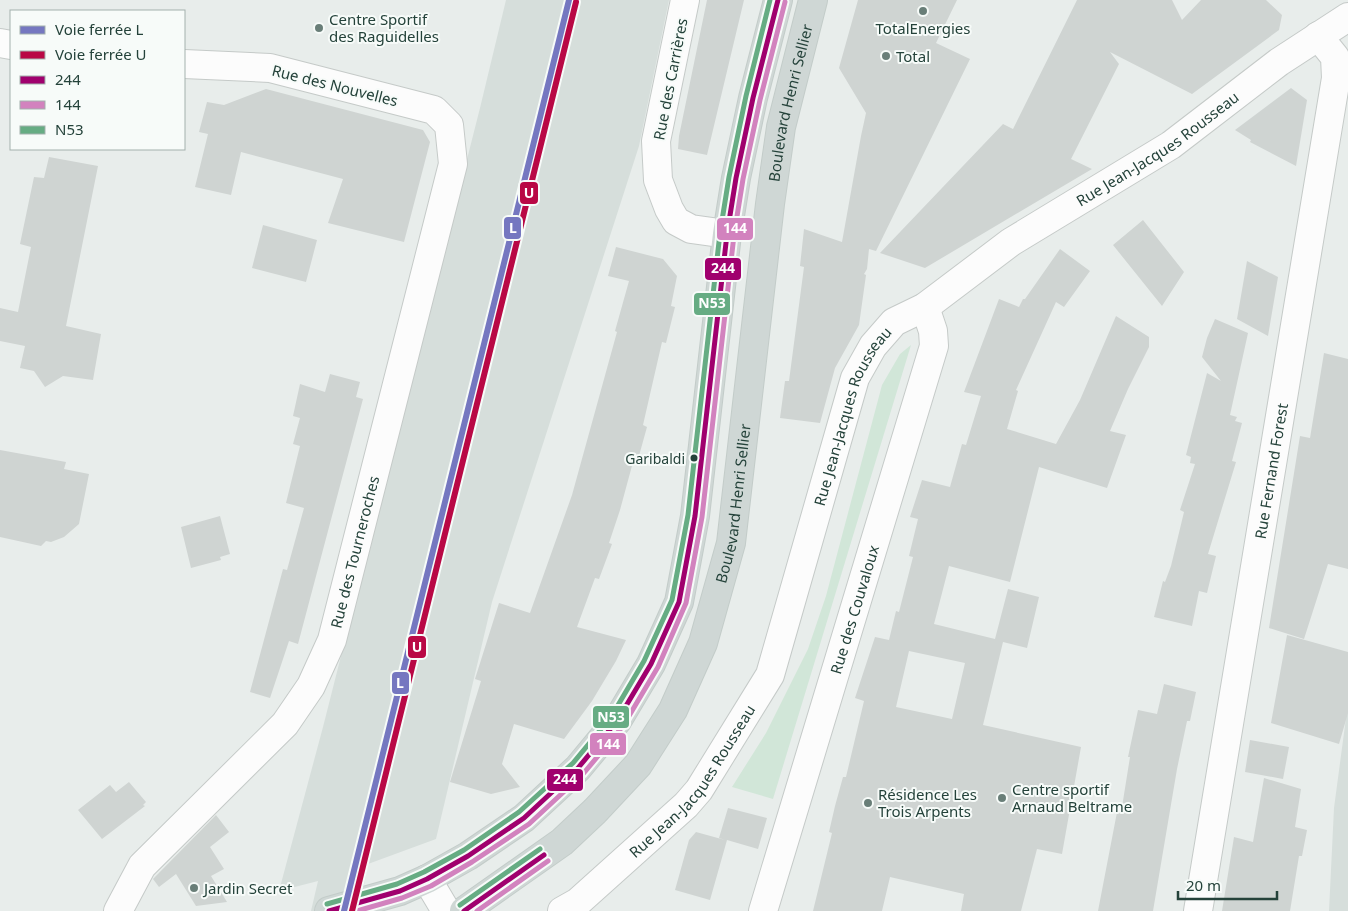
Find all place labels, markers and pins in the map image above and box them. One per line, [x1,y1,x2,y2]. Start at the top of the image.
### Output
marker: TotalEnergies [917,5,929,17]
place label: Centre Sportif des Raguidelles [329,9,439,46]
place label: TotalEnergies [876,18,970,38]
marker: Centre Sportif des Raguidelles [313,22,325,34]
place label: Total [896,46,930,66]
marker: Total [880,50,892,62]
place label: Garibaldi [625,449,685,468]
marker: Garibaldi [689,453,699,463]
place label: Centre sportif Arnaud Beltrame [1012,779,1132,816]
place label: Résidence Les Trois Arpents [878,784,977,821]
marker: Centre sportif Arnaud Beltrame [996,792,1008,804]
marker: Résidence Les Trois Arpents [862,797,874,809]
place label: Jardin Secret [202,878,293,898]
marker: Jardin Secret [188,882,200,894]

